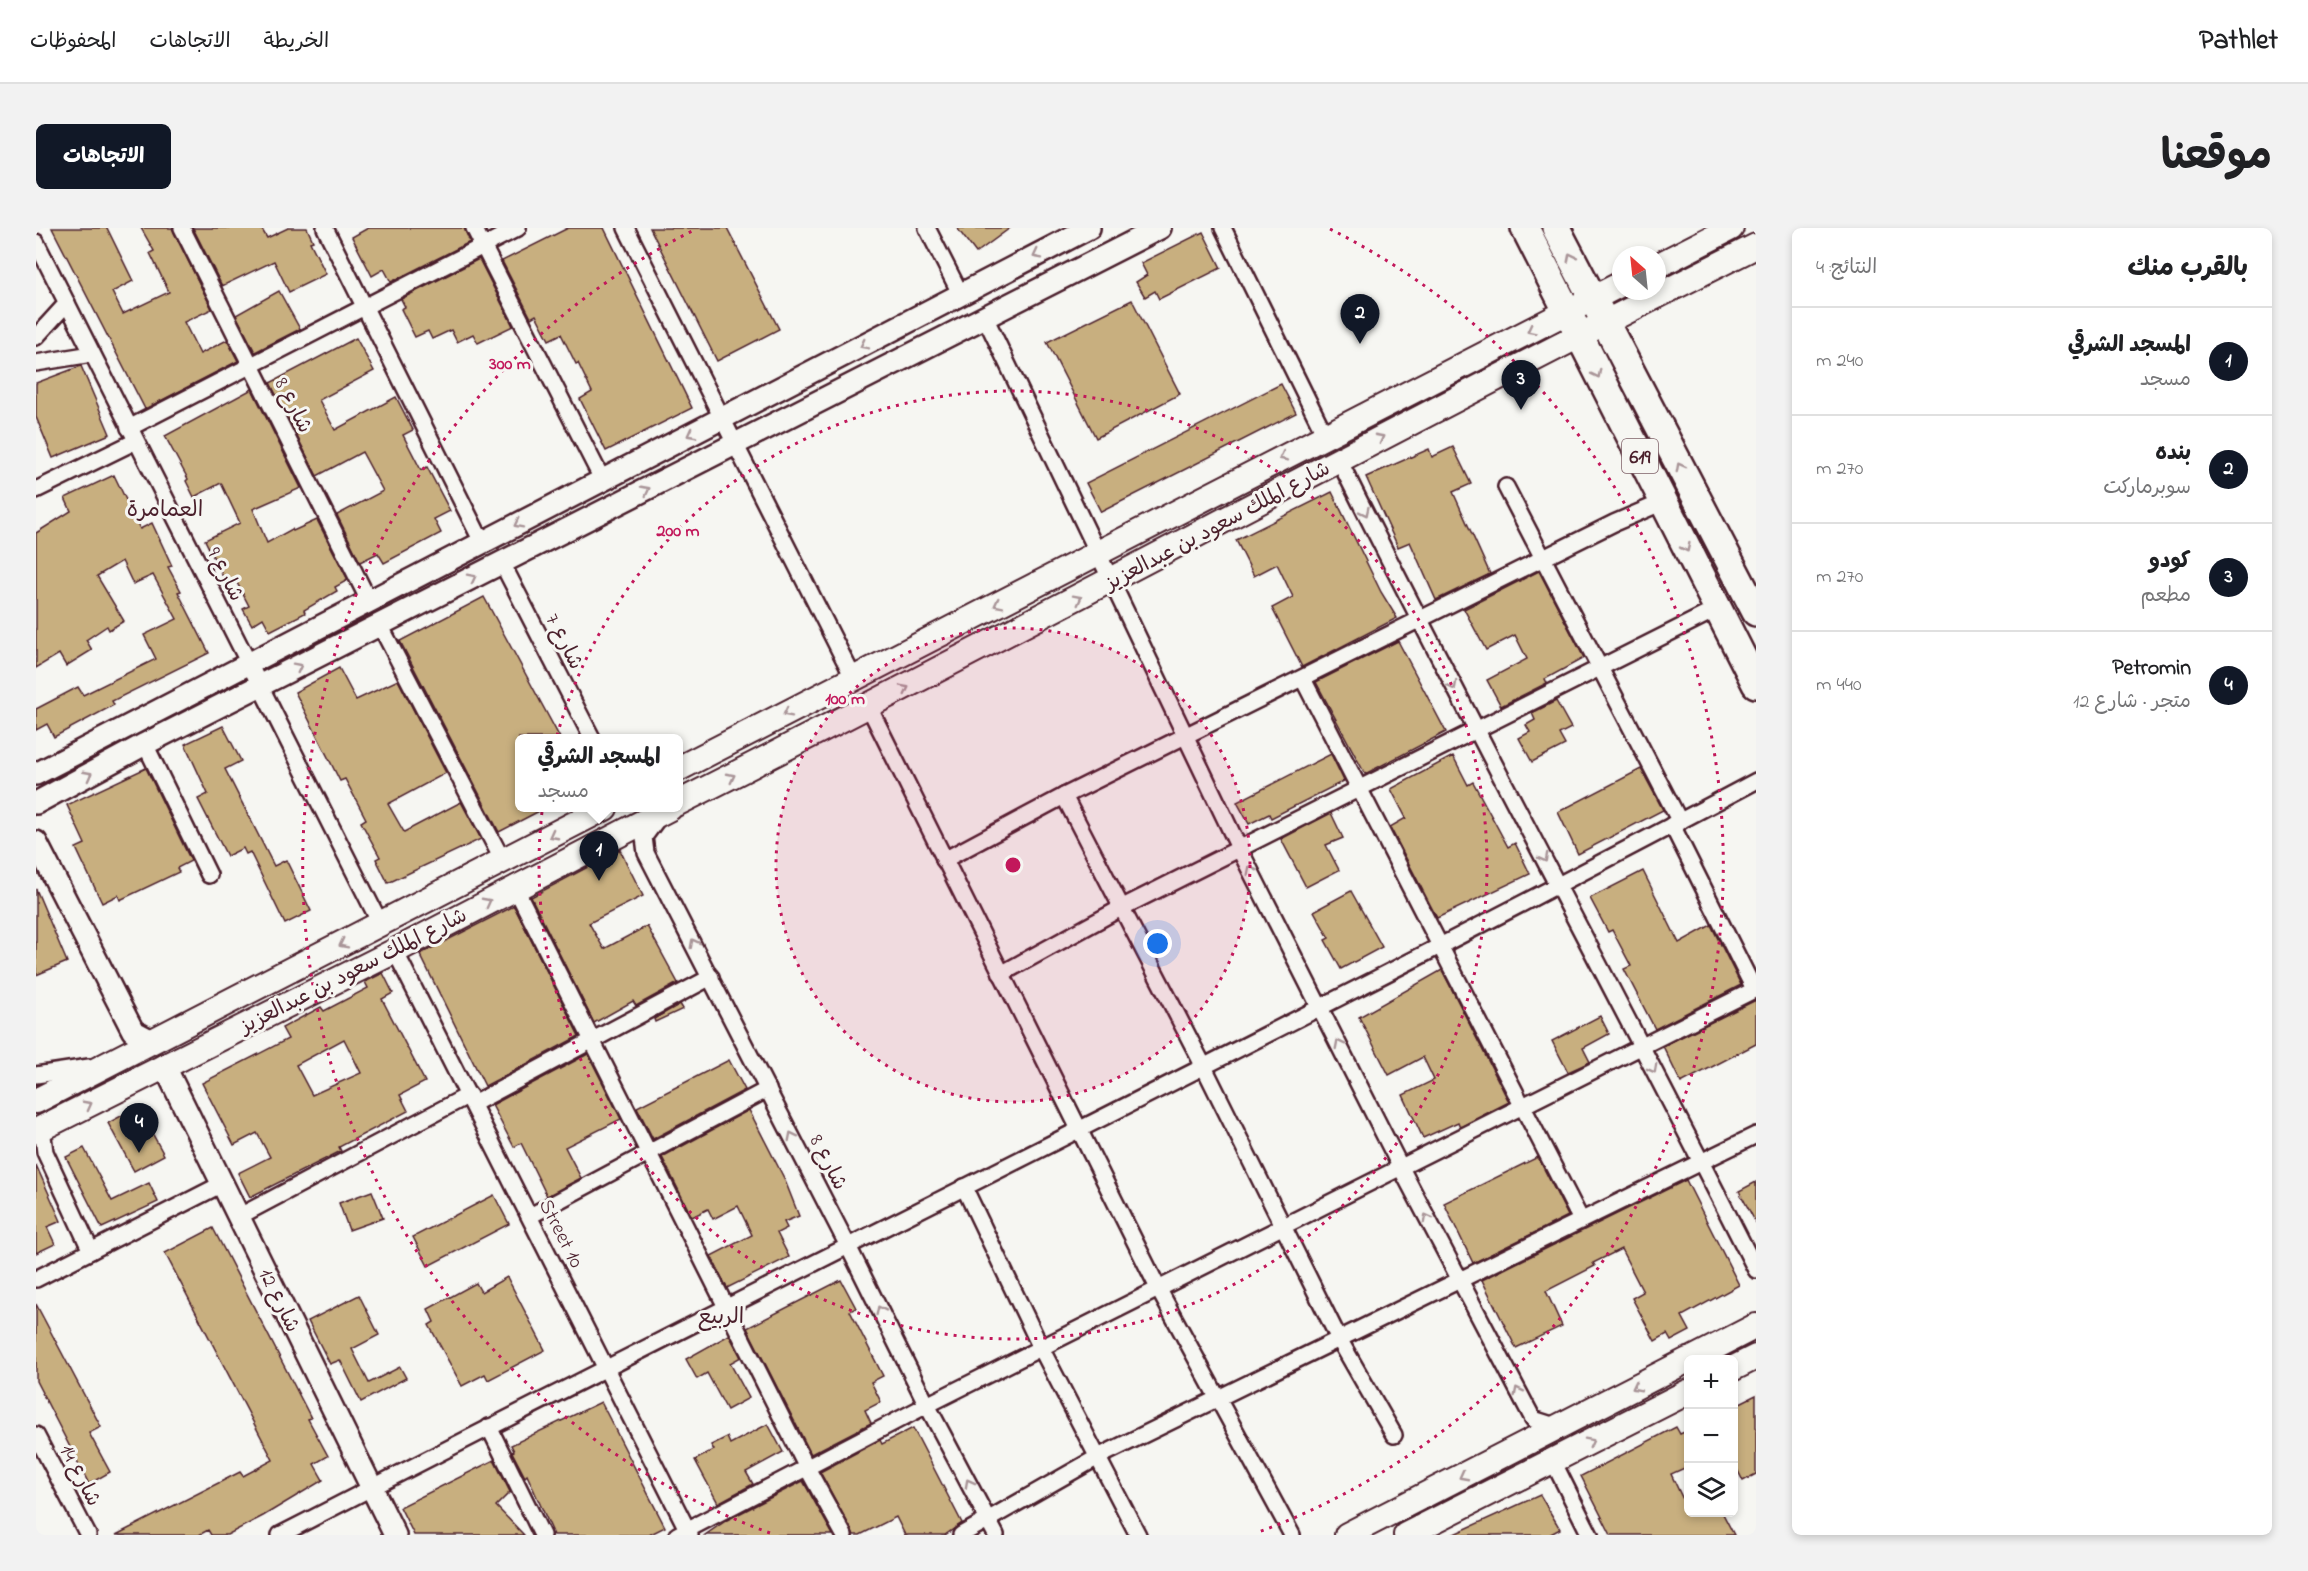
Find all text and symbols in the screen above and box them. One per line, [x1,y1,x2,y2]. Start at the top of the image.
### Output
text: Pathlet [2199,21,2278,62]
text: المحفوظات [30,27,116,57]
text: الاتجاهات [149,27,231,57]
text: الخريطة [264,27,329,57]
button: الاتجاهات [36,124,171,189]
text: موقعنا [2161,127,2272,188]
north arrow [1612,246,1666,300]
one-way arrow [1033,248,1044,259]
text: بالقرب منك [2127,250,2248,288]
one-way arrow [1566,252,1578,263]
text: النتائج: 4 [1816,254,1877,283]
pin: 2 [1340,294,1380,344]
one-way arrow [1527,323,1538,334]
text: المسجد الشرقي [2068,330,2191,362]
one-way arrow [860,337,871,349]
text: 240 m [1816,347,1863,376]
text: 1 [2225,347,2232,376]
text: 300 m [488,352,531,378]
pin: 3 [1502,360,1540,410]
text: مسجد [2140,366,2191,395]
one-way arrow [1590,368,1602,379]
street label: شارع 8 [266,373,319,439]
one-way arrow [687,427,697,438]
one-way arrow [1373,434,1384,446]
text: بنده [2155,438,2191,470]
road number: 619 [1622,439,1658,473]
one-way arrow [1278,449,1289,461]
street label: شارع الملك سعود بن عبدالعزيز [1098,454,1336,600]
text: 270 m [1816,455,1863,484]
text: 2 [2224,455,2233,484]
one-way arrow [1676,463,1687,473]
text: سوبرماركت [2103,474,2191,503]
one-way arrow [639,485,650,497]
district label: العمامرة [127,495,203,527]
one-way arrow [1357,506,1369,517]
one-way arrow [514,517,524,528]
text: 200 m [656,519,700,545]
one-way arrow [1679,542,1691,553]
street label: شارع 9 [198,543,251,607]
text: كودو [2149,546,2191,578]
text: 270 m [1816,563,1863,592]
text: 3 [2224,563,2233,592]
one-way arrow [466,574,476,585]
text: مطعم [2140,582,2191,611]
one-way arrow [1071,595,1082,606]
one-way arrow [993,597,1004,608]
street label: شارع 7 [536,609,590,675]
text: Petromin [2112,653,2191,685]
one-way arrow [292,662,303,674]
text: 440 m [1816,671,1862,700]
text: 4 [2224,671,2233,700]
one-way arrow [1446,680,1457,690]
one-way arrow [898,685,909,696]
text: 100 m [825,687,865,713]
text: متجر · شارع 12 [2073,688,2191,717]
one-way arrow [783,706,794,717]
popup [515,734,683,812]
text: المسجد الشرقي [537,742,661,774]
one-way arrow [81,771,92,782]
one-way arrow [724,773,735,784]
text: مسجد [537,778,589,807]
one-way arrow [549,828,559,839]
pin: 1 [580,832,618,881]
one-way arrow [1537,852,1548,863]
centre of rings [1003,855,1023,875]
one-way arrow [1246,866,1258,877]
one-way arrow [480,898,491,910]
street label: شارع الملك سعود بن عبدالعزيز [233,901,473,1043]
your location [1143,929,1172,958]
one-way arrow [338,937,349,948]
one-way arrow [690,939,701,950]
one-way arrow [1334,1039,1346,1050]
one-way arrow [1646,1063,1657,1073]
one-way arrow [82,1101,92,1112]
pin: 4 [120,1104,158,1153]
street label: شارع 8 [801,1130,854,1196]
one-way arrow [788,1131,799,1142]
street label: Street 10 [530,1194,590,1274]
one-way arrow [1423,1214,1434,1224]
street label: شارع 12 [250,1264,307,1338]
district label: الربيع [698,1302,744,1334]
one-way arrow [876,1305,887,1316]
map controls [1684,1355,1738,1517]
button: + [1684,1355,1738,1409]
one-way arrow [1632,1379,1643,1391]
one-way arrow [1513,1386,1525,1397]
button: − [1684,1409,1738,1463]
one-way arrow [1583,1438,1594,1450]
street label: شارع 14 [51,1440,108,1512]
button: layers [1684,1463,1738,1517]
one-way arrow [1458,1468,1469,1480]
one-way arrow [965,1479,976,1489]

